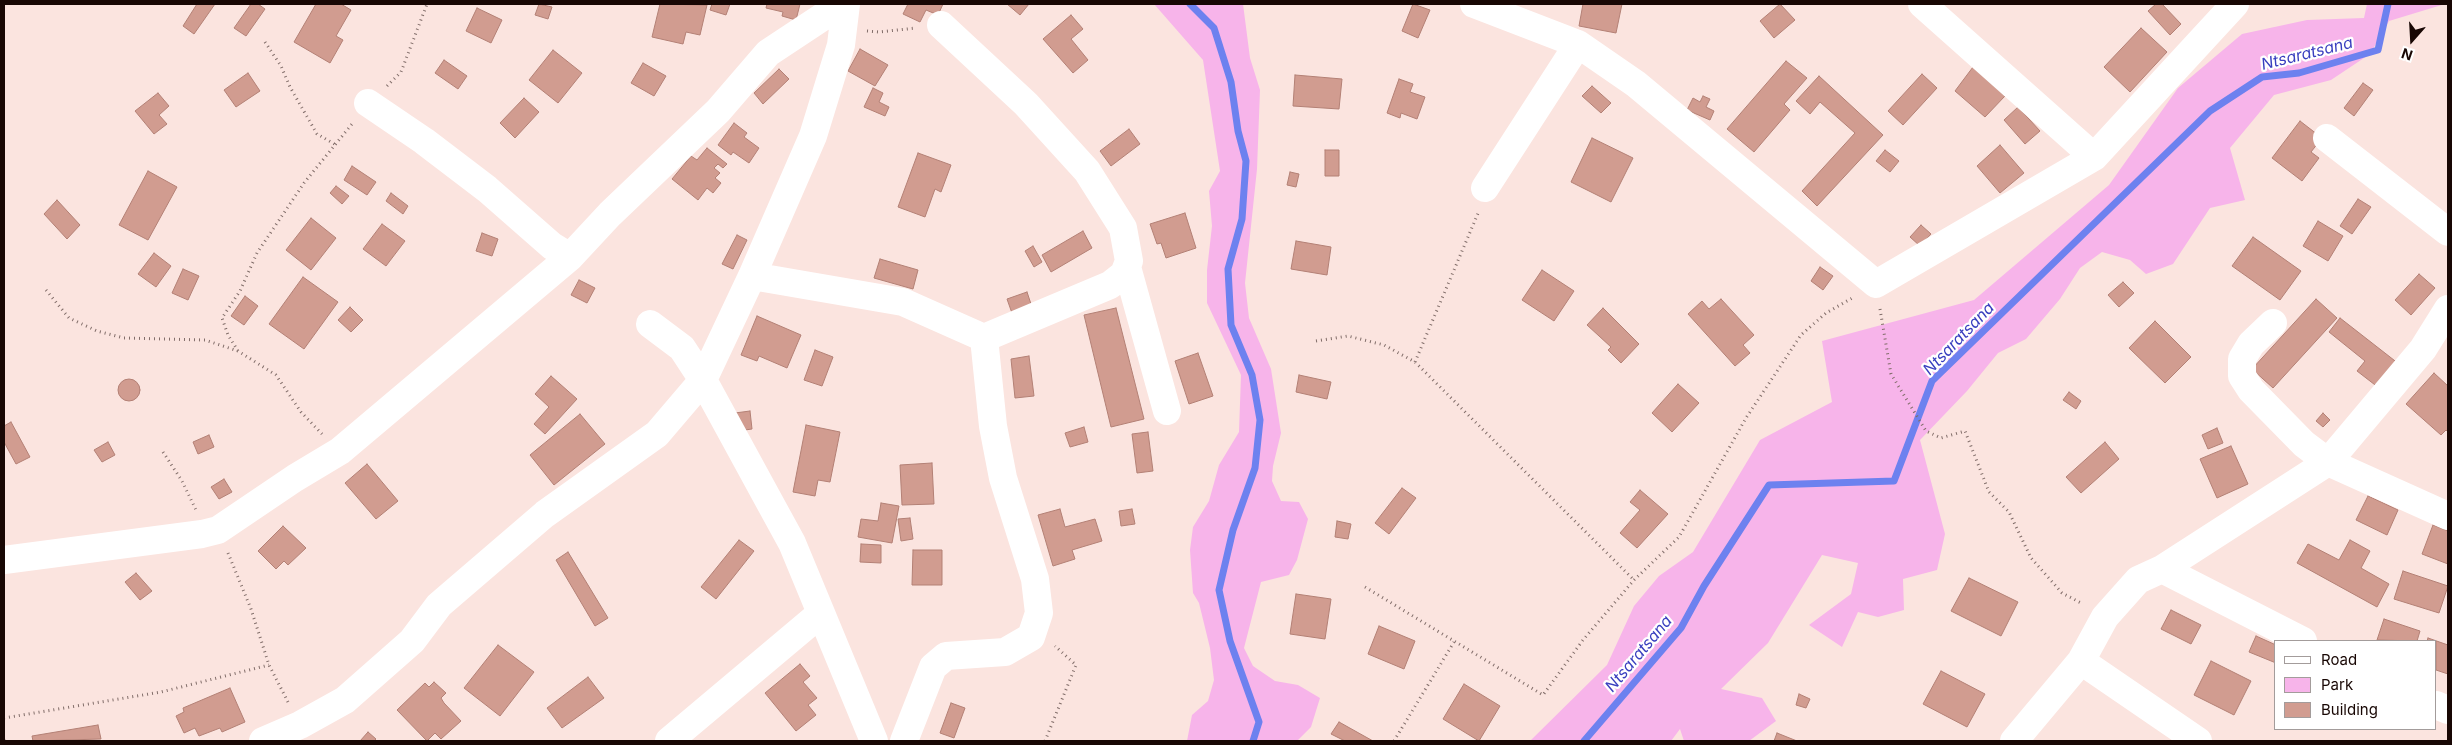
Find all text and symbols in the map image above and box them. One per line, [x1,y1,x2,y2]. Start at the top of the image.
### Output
north arrow [2387,15,2437,65]
water label: Ntsaratsana [2259,33,2355,75]
text: N [2399,45,2415,64]
water label: Ntsaratsana [1919,299,1999,379]
water label: Ntsaratsana [1601,612,1677,696]
legend [2274,640,2437,730]
text: Road [2321,650,2357,669]
text: Park [2321,675,2353,694]
text: Building [2321,700,2378,719]

